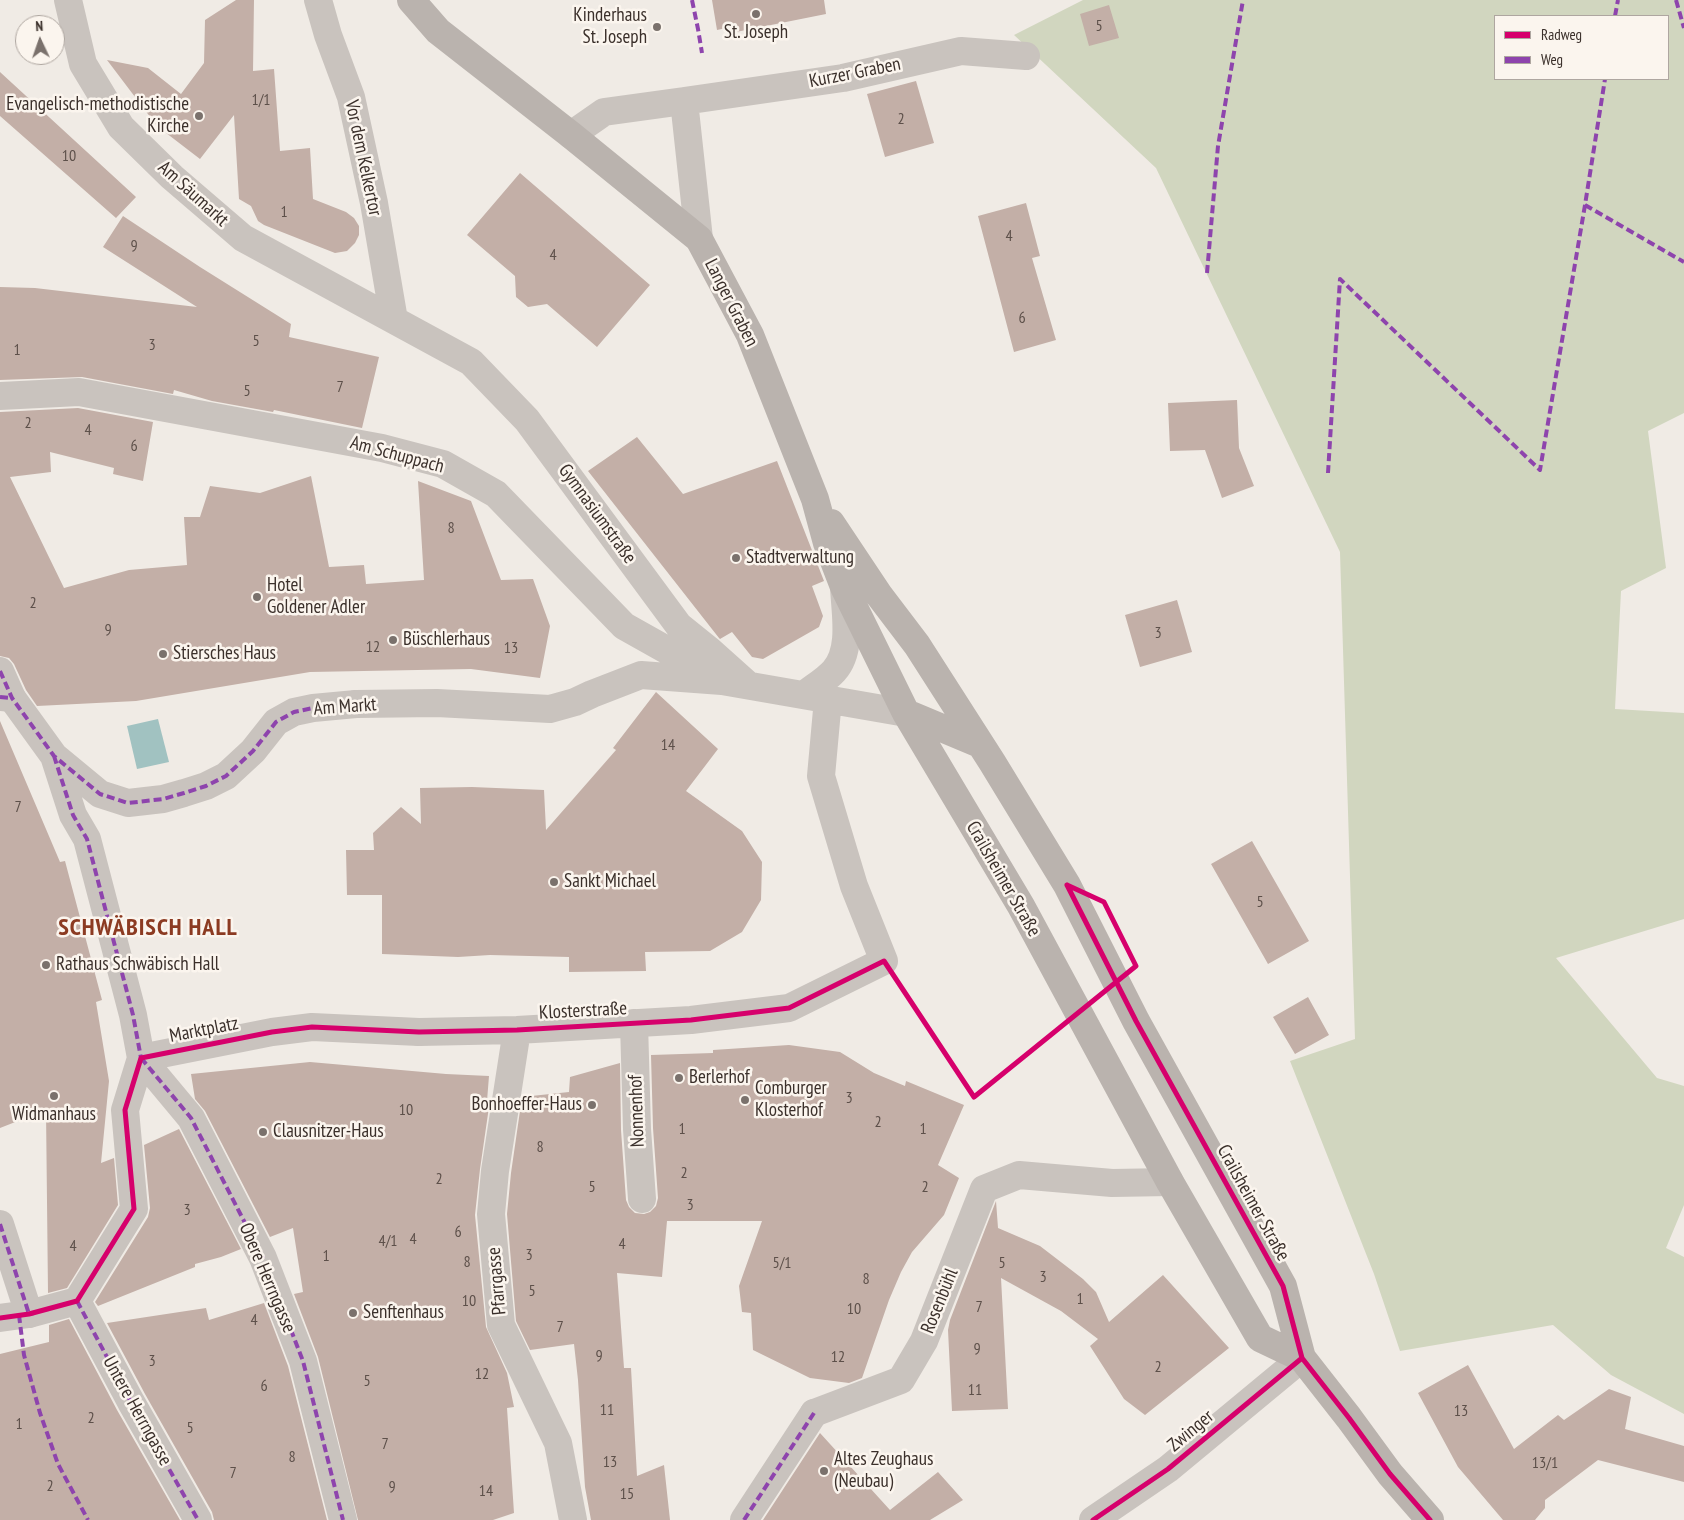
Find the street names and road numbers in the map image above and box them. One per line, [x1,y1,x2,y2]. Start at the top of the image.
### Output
street label: Kurzer Graben [807,53,903,93]
street label: Vor dem Kelkertor [340,98,386,218]
street label: Am Säumarkt [153,156,233,232]
street label: Langer Graben [699,255,763,351]
street label: Am Schuppach [348,432,446,478]
street label: Gymnasiumstraße [553,460,641,568]
street label: Am Markt [313,693,377,721]
street label: Crailsheimer Straße [961,817,1045,941]
street label: Klosterstraße [538,997,628,1025]
street label: Marktplatz [168,1012,240,1048]
street label: Nonnenhof [624,1074,650,1148]
street label: Crailsheimer Straße [1212,1141,1294,1265]
street label: Obere Herrngasse [234,1220,300,1336]
street label: Pfarrgasse [483,1246,511,1316]
street label: Rosenbühl [917,1265,963,1337]
street label: Untere Herrngasse [98,1352,176,1470]
street label: Zwinger [1163,1405,1219,1457]

